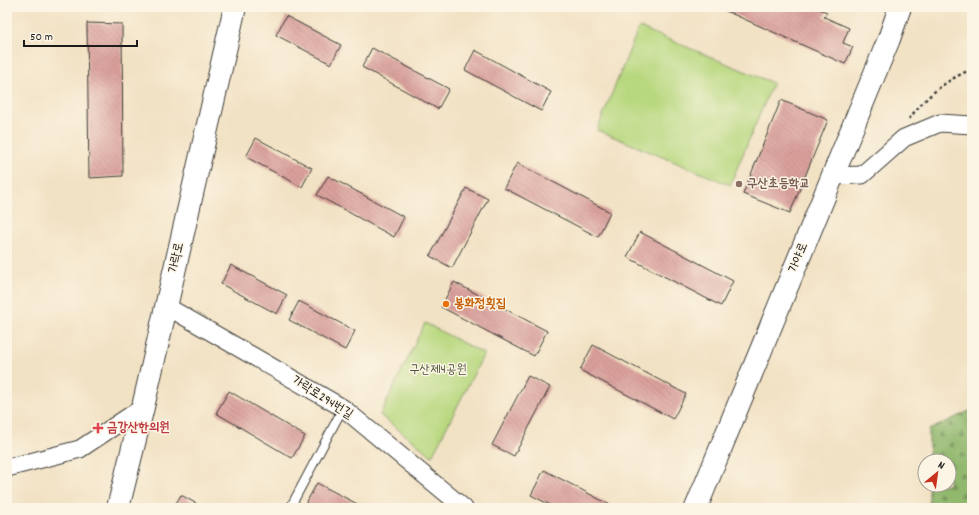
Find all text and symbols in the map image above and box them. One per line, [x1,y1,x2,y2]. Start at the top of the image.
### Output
scale bar [24,22,137,48]
text: 50 m [30,29,53,46]
place label: 구산초등학교 [747,175,810,194]
marker: 구산초등학교 [734,179,744,189]
street label: 가야로 [784,240,814,276]
street label: 가락로 [164,241,190,275]
place label: 봉화정횟집 [454,295,506,314]
marker: 봉화정횟집 [441,299,451,309]
park label: 구산제4공원 [409,361,467,380]
street label: 가락로294번길 [288,372,356,424]
place label: 금강산한의원 [107,419,170,438]
marker: 금강산한의원 [92,422,104,434]
north arrow [917,453,957,493]
text: N [935,458,948,475]

